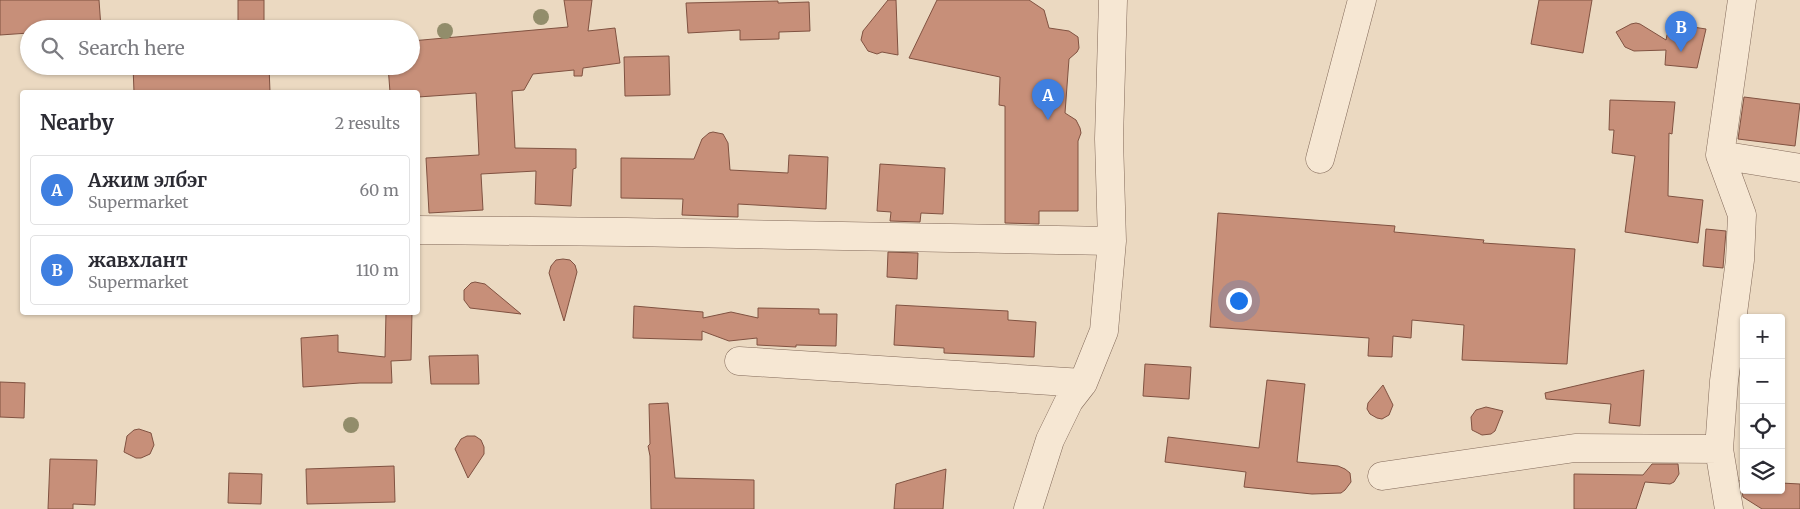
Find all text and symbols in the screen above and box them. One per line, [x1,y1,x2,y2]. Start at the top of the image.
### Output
pin: B [1665,11,1697,52]
search box [20,20,420,75]
icon: search [38,34,66,62]
text: Search here [78,36,185,60]
pin: A [1032,79,1064,120]
text: Nearby [40,109,114,136]
text: 2 results [335,113,400,133]
text: Ажим элбэг [88,168,207,192]
text: A [51,180,63,200]
text: 60 m [359,180,399,200]
text: Supermarket [88,192,189,212]
text: жавхлант [88,248,188,272]
text: B [51,260,63,280]
text: 110 m [356,260,399,280]
text: Supermarket [88,272,189,292]
your location [1226,288,1252,314]
map controls [1740,314,1785,494]
button: + [1740,314,1785,359]
button: − [1740,359,1785,404]
button: locate [1740,404,1785,449]
button: layers [1740,449,1785,494]

